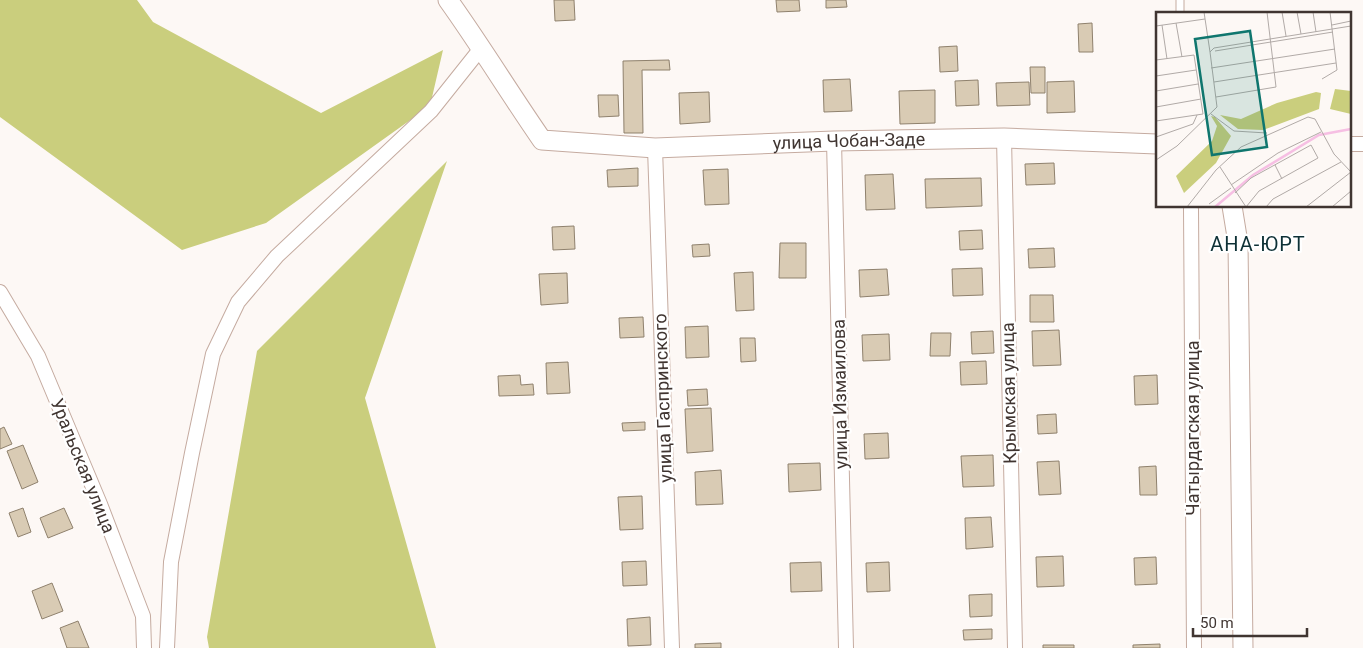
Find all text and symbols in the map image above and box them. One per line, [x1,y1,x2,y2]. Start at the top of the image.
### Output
inset map [1156,12,1350,208]
street label: улица Чобан-Заде [772,128,925,153]
district label: АНА-ЮРТ [1210,232,1306,256]
street label: улица Гаспринского [649,313,676,483]
street label: улица Измаилова [828,319,851,469]
street label: Крымская улица [997,322,1020,464]
street label: Чатырдагская улица [1182,340,1203,516]
street label: Уральская улица [47,395,120,536]
scale bar [1193,606,1307,638]
text: 50 m [1200,614,1234,632]

